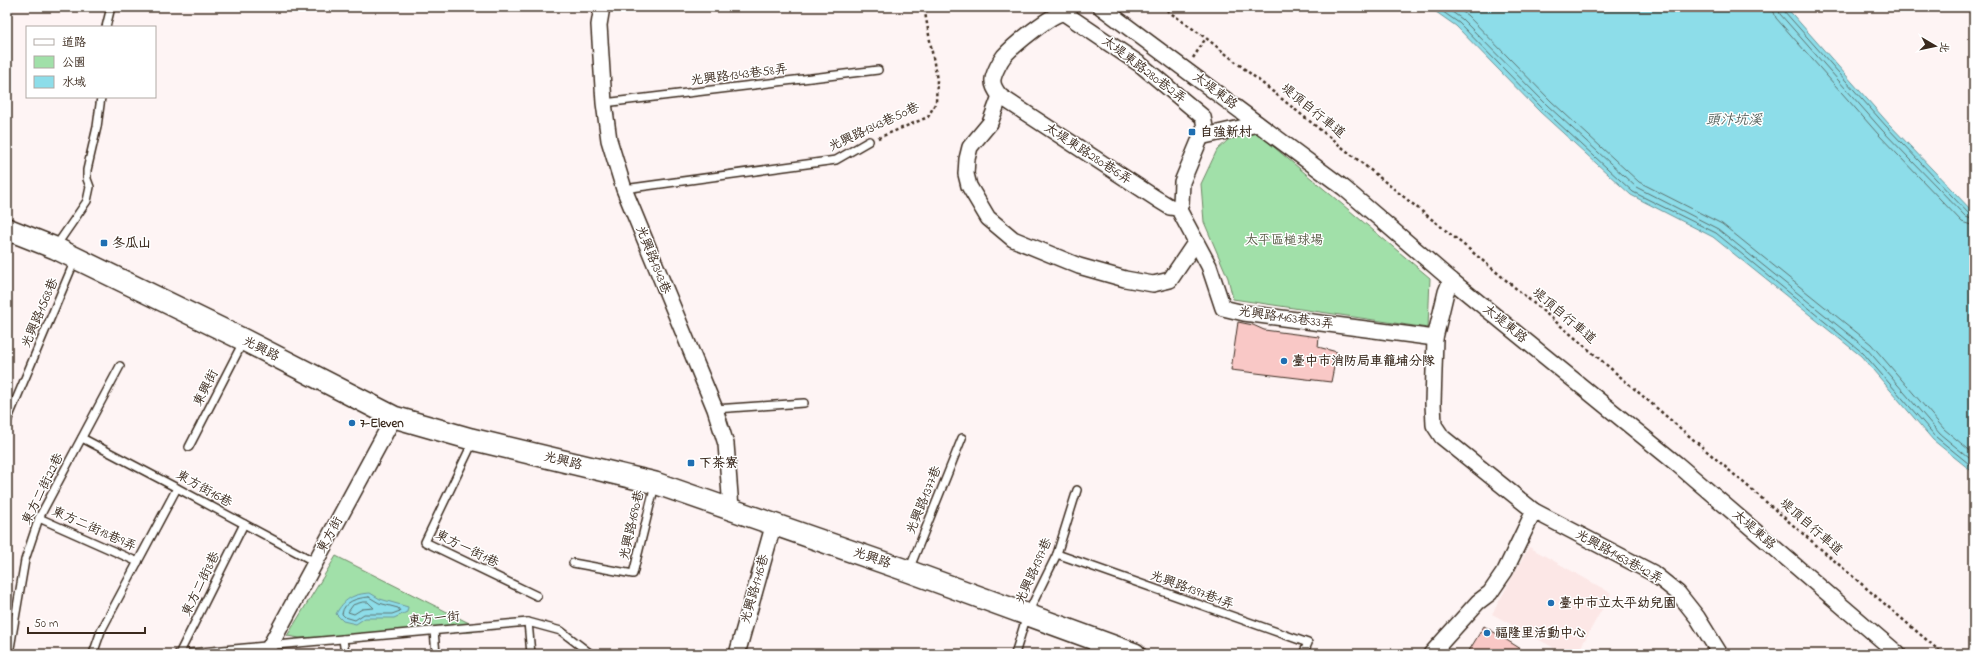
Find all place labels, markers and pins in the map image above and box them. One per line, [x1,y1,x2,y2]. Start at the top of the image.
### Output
place label: 自強新村 [1200,123,1252,142]
marker: 自強新村 [1187,127,1197,137]
place label: 冬瓜山 [112,234,151,253]
marker: 冬瓜山 [99,238,109,248]
place label: 臺中市消防局車籠埔分隊 [1292,352,1435,371]
marker: 臺中市消防局車籠埔分隊 [1279,356,1289,366]
place label: 7-Eleven [360,414,404,433]
marker: 7-Eleven [347,418,357,428]
place label: 下茶寮 [699,454,738,473]
marker: 下茶寮 [686,458,696,468]
place label: 臺中市立太平幼兒園 [1559,594,1676,613]
marker: 臺中市立太平幼兒園 [1546,598,1556,608]
place label: 福隆里活動中心 [1495,624,1586,643]
marker: 福隆里活動中心 [1482,628,1492,638]

